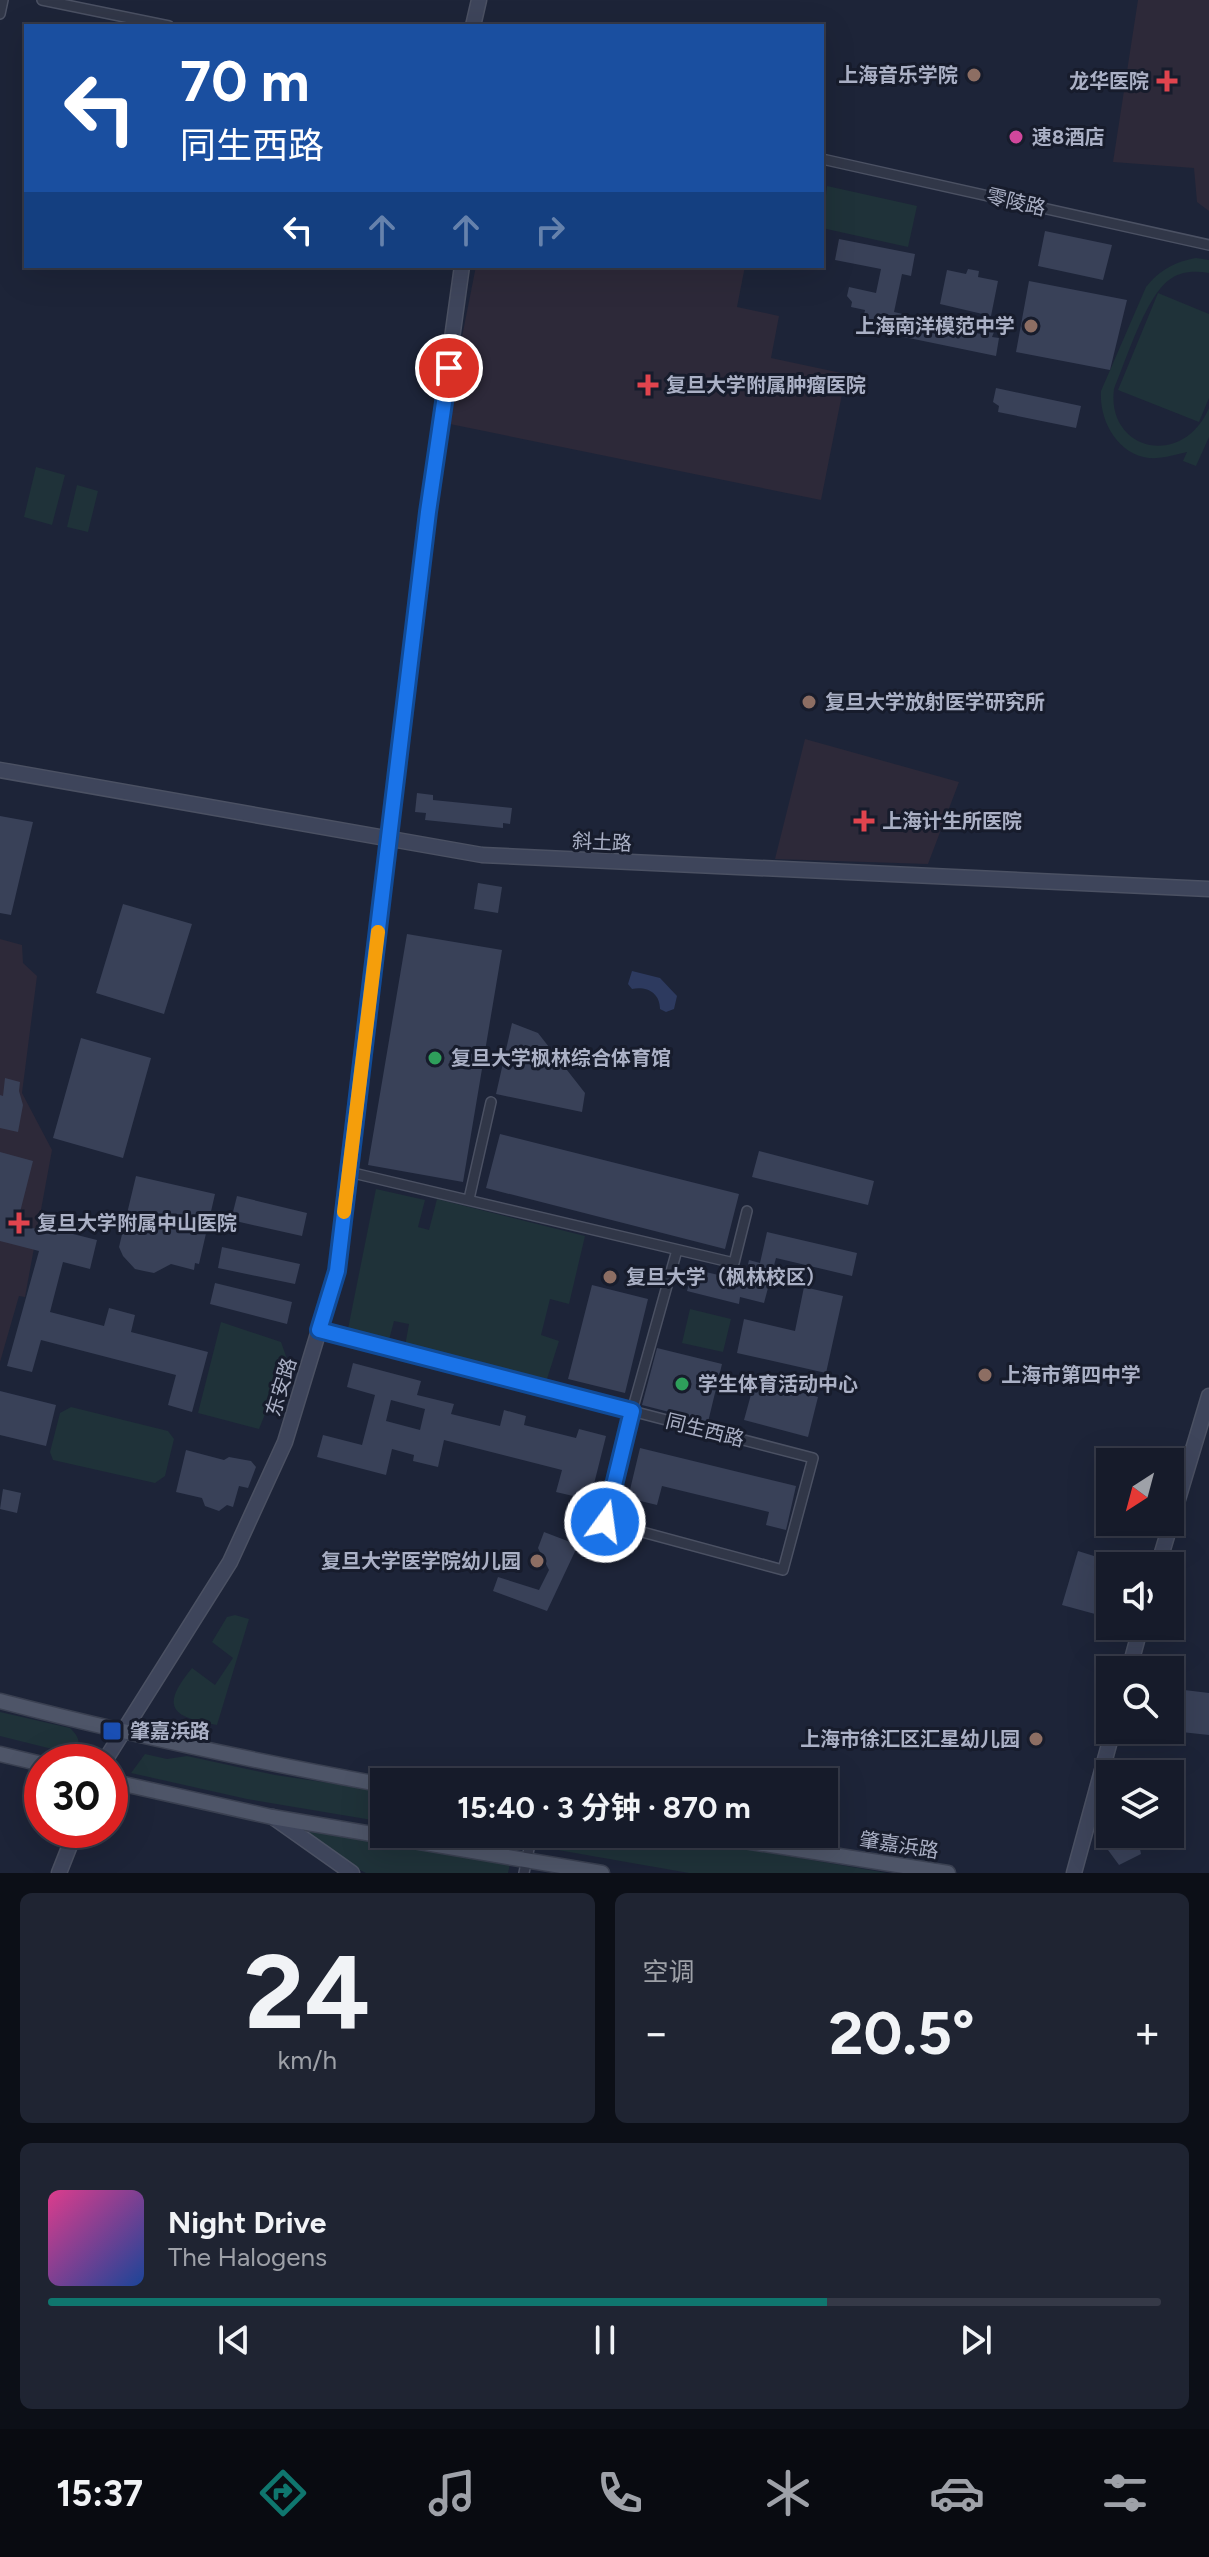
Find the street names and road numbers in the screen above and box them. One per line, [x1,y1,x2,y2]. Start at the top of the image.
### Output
street label: 零陵路 [984,184,1048,220]
street label: 斜土路 [571,828,633,856]
street label: 东安路 [261,1355,301,1419]
street label: 同生西路 [663,1409,747,1451]
street label: 肇嘉浜路 [858,1827,940,1863]

